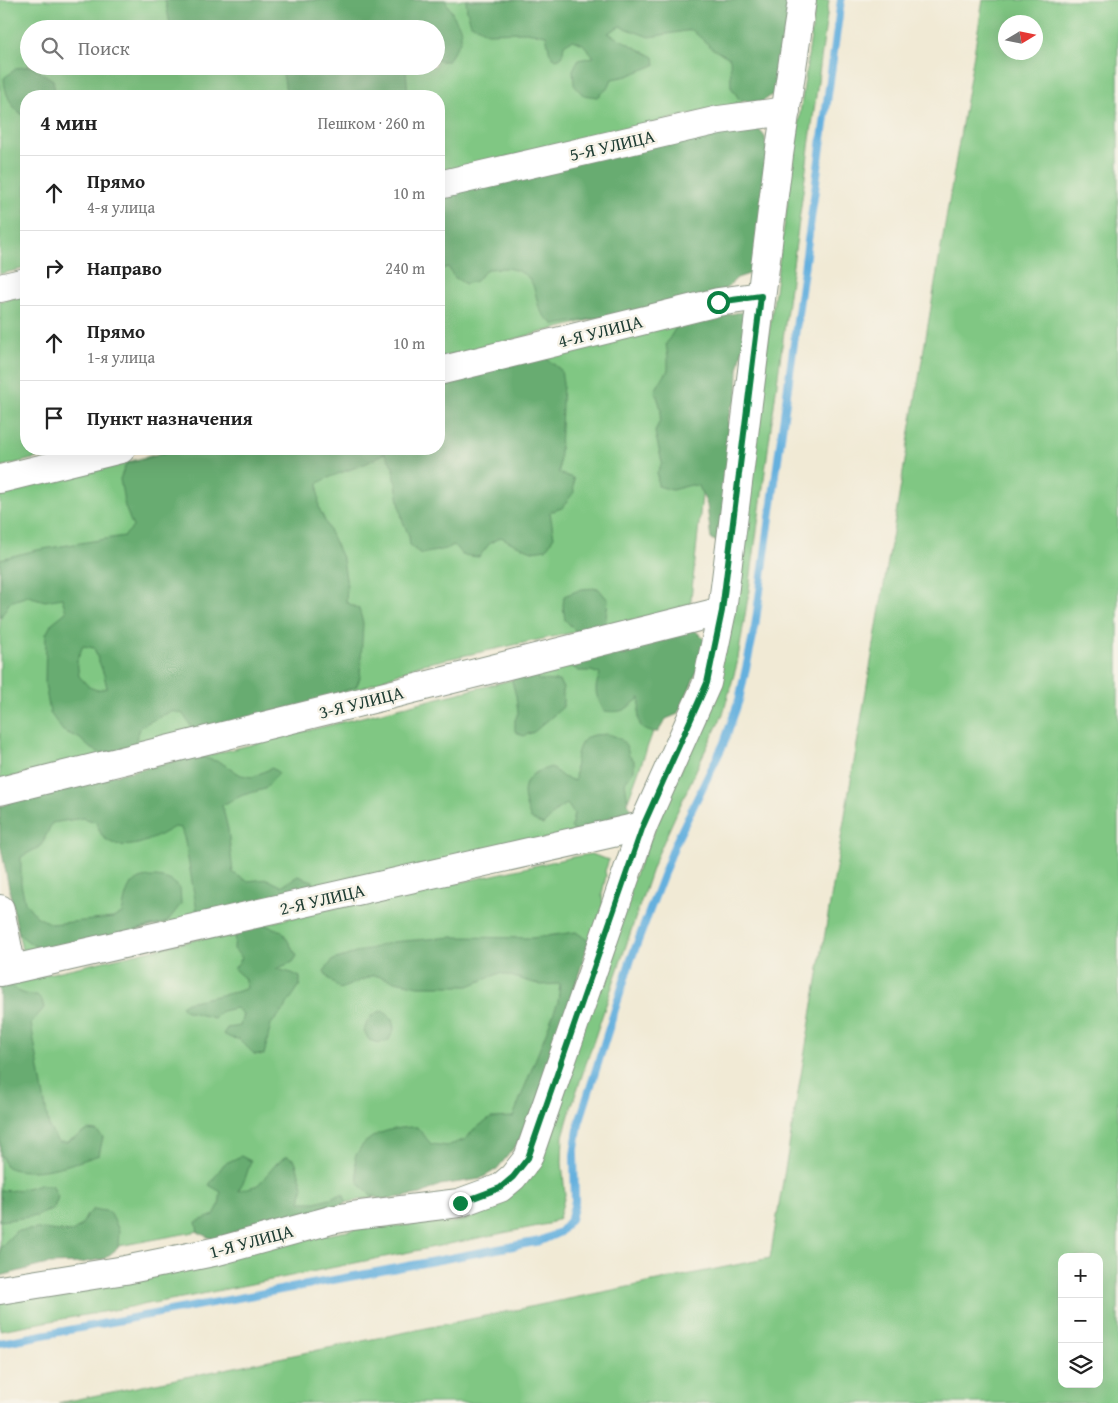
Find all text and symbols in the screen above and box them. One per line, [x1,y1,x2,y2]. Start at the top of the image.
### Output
north arrow [998,15,1043,60]
search box [20,20,445,75]
icon: search [38,34,66,62]
text: Поиск [78,34,130,62]
text: 4 мин [40,107,97,138]
text: Пешком · 260 m [318,111,425,135]
street label: 5-Я УЛИЦА [567,122,657,168]
text: Прямо [87,167,145,195]
icon: ahead [40,179,68,207]
text: 10 m [393,181,425,205]
text: 4-я улица [87,195,155,219]
icon: right [40,254,68,282]
text: Направо [87,254,162,282]
text: 240 m [385,256,425,280]
route start [707,291,730,314]
street label: 4-Я УЛИЦА [555,307,645,355]
text: Прямо [87,317,145,345]
icon: ahead [40,329,68,357]
text: 10 m [393,331,425,355]
text: 1-я улица [87,345,155,369]
icon: arrive [40,404,68,432]
text: Пункт назначения [87,404,253,432]
street label: 3-Я УЛИЦА [316,678,406,726]
street label: 2-Я УЛИЦА [277,876,367,922]
route end [449,1192,472,1215]
street label: 1-Я УЛИЦА [206,1217,296,1265]
map controls [1058,1253,1103,1388]
button: + [1058,1253,1103,1298]
button: − [1058,1298,1103,1343]
button: layers [1058,1343,1103,1388]

